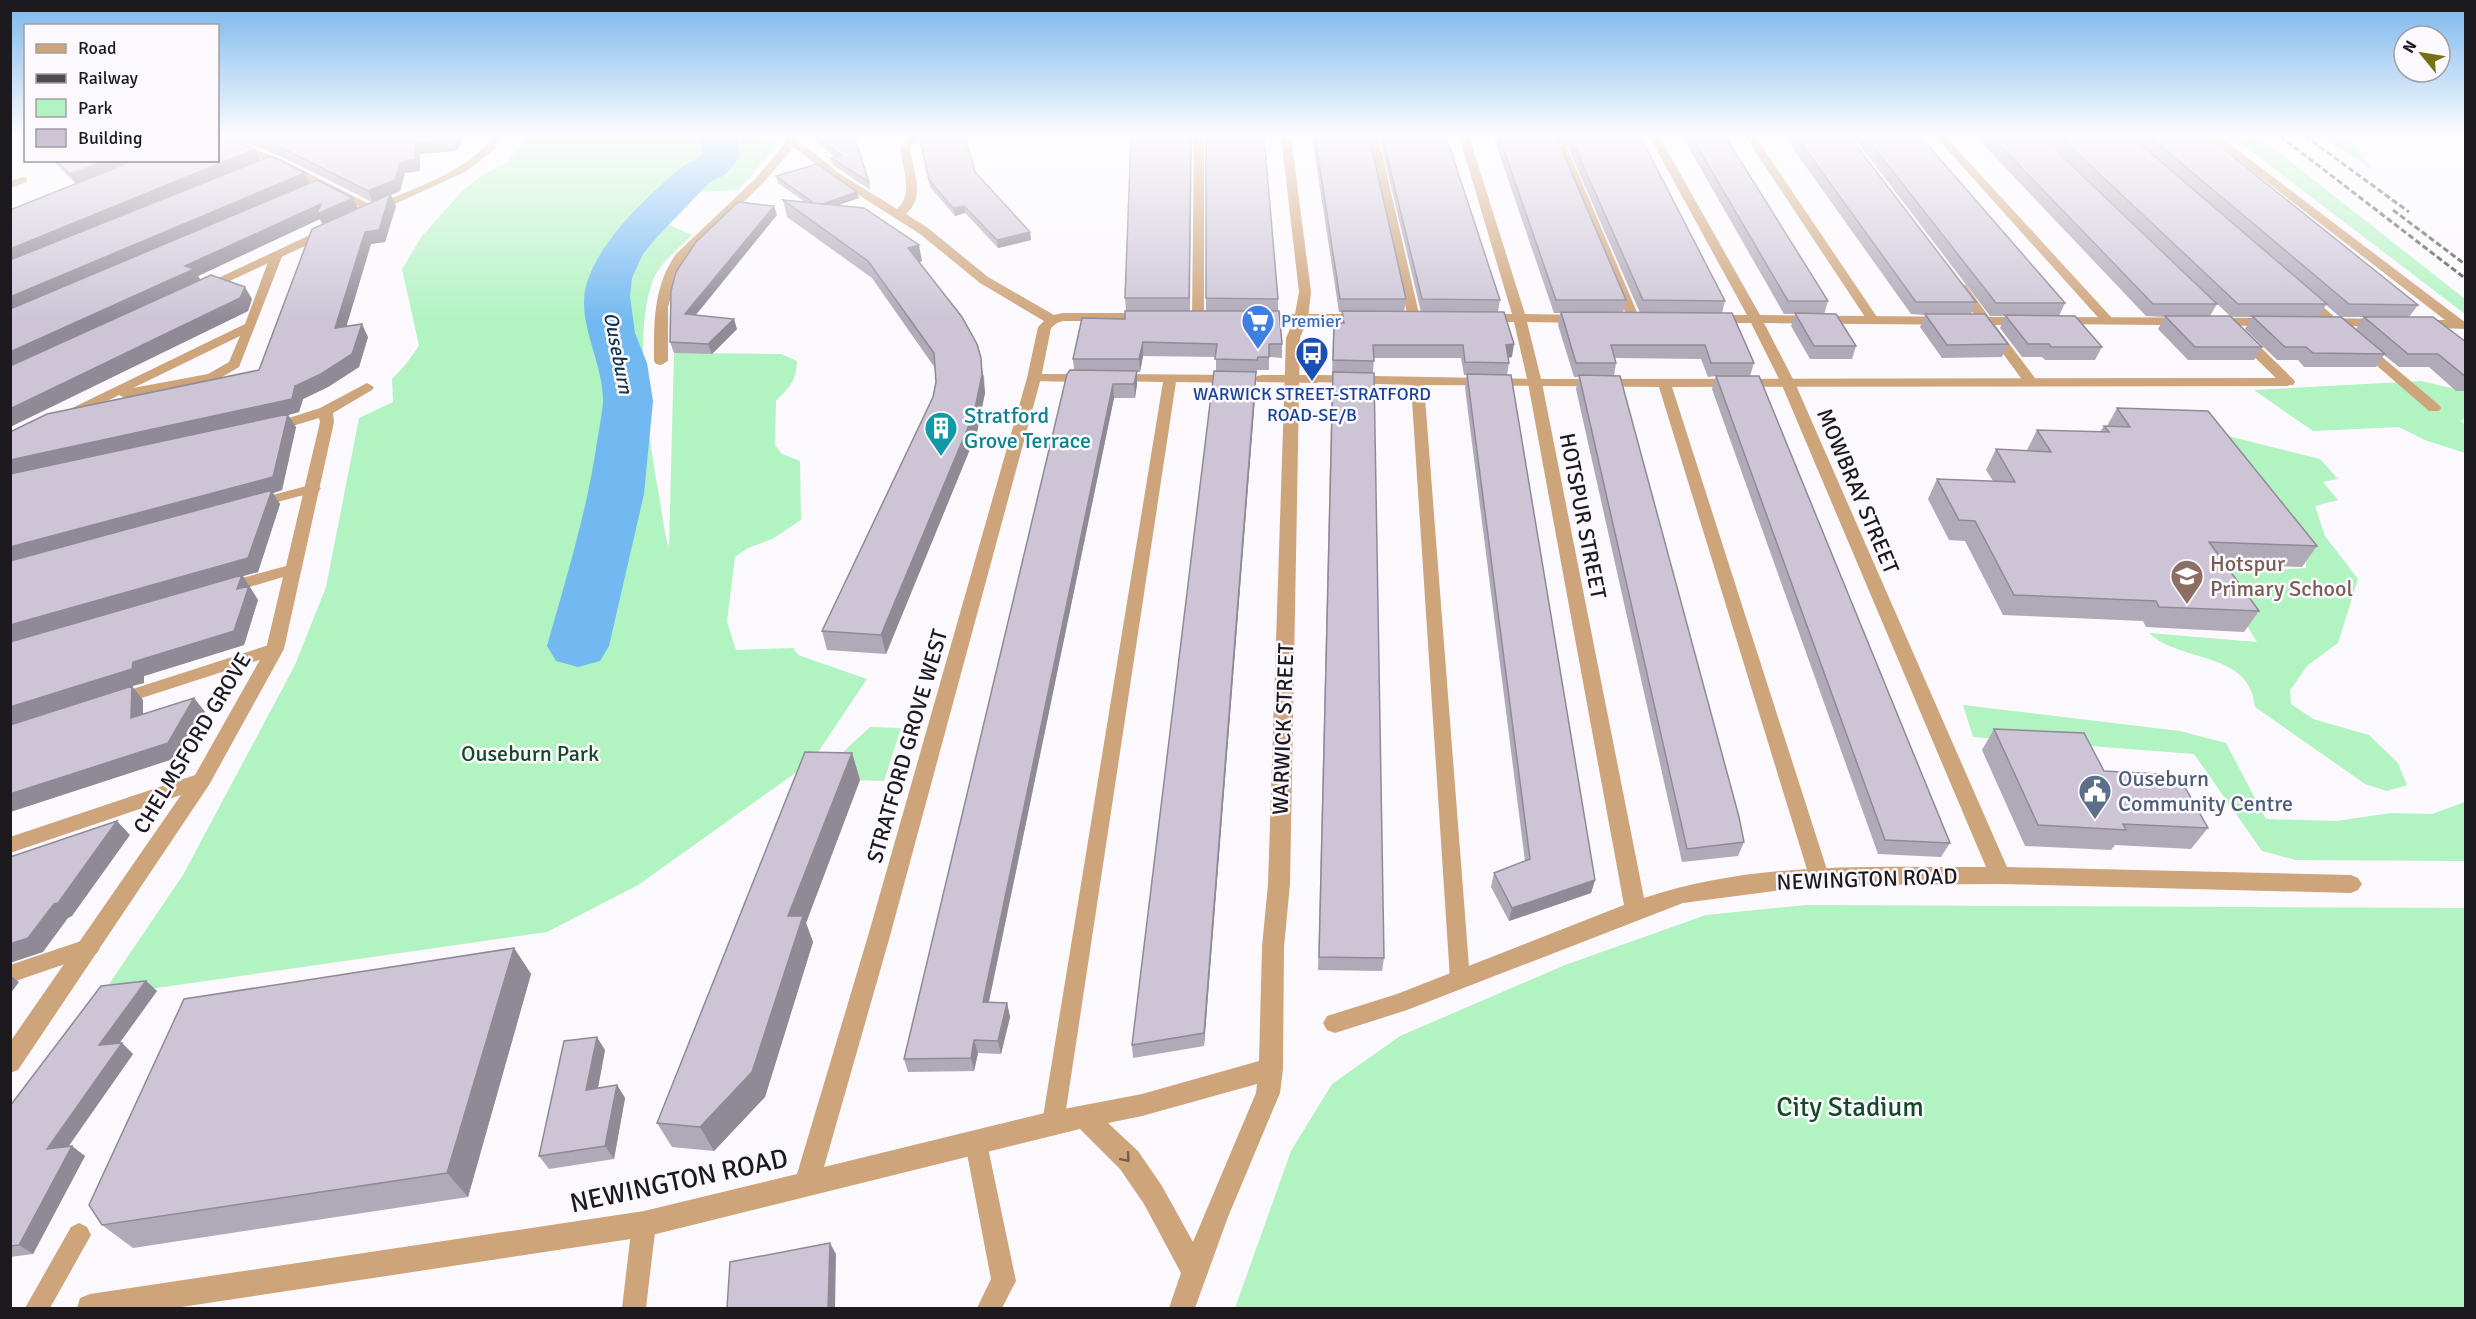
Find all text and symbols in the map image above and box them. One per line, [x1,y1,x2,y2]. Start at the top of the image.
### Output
legend [24,24,219,162]
north arrow [2392,24,2452,84]
text: Road [78,37,117,59]
text: N [2398,37,2421,57]
text: Railway [78,67,139,89]
text: Park [78,97,113,119]
text: Building [78,127,142,149]
supermarket icon: Premier [1240,303,1276,350]
water label: Ouseburn [598,310,638,397]
place label: Premier [1281,310,1341,332]
bus stop icon: WARWICK STREET-STRATFORD ROAD-SE/B [1294,335,1330,382]
place label: WARWICK STREET-STRATFORD ROAD-SE/B [1193,383,1431,426]
place label: Stratford Grove Terrace [964,402,1091,454]
street label: MOWBRAY STREET [1811,404,1905,578]
building icon: Stratford Grove Terrace [923,410,959,457]
street label: HOTSPUR STREET [1554,431,1612,601]
place label: Hotspur Primary School [2210,550,2353,602]
school or university icon: Hotspur Primary School [2169,558,2205,605]
street label: STRATFORD GROVE WEST [861,626,953,866]
street label: WARWICK STREET [1267,642,1300,816]
street label: CHELMSFORD GROVE [127,648,257,838]
park label: Ouseburn Park [461,740,599,767]
place label: Ouseburn Community Centre [2118,765,2293,817]
public building icon: Ouseburn Community Centre [2077,773,2113,820]
street label: NEWINGTON ROAD [1776,862,1958,896]
park label: City Stadium [1776,1091,1924,1124]
street label: NEWINGTON ROAD [567,1142,791,1220]
one-way arrow [1119,1152,1130,1162]

